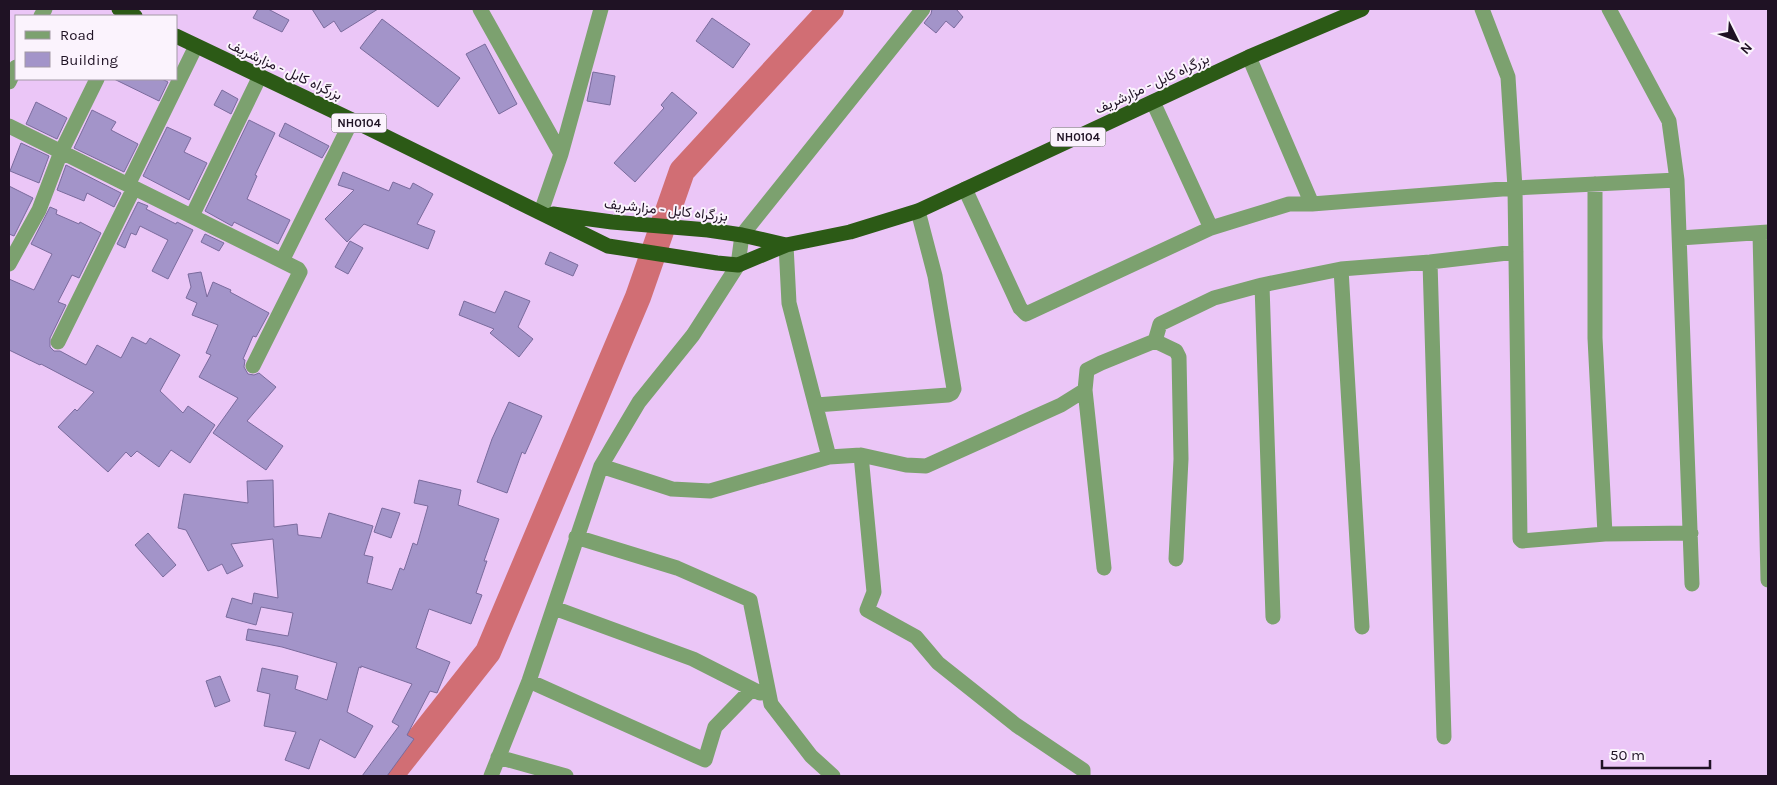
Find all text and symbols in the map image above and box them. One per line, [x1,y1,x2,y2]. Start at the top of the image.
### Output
legend [15,15,178,80]
north arrow [1712,15,1762,65]
text: Road [60,26,95,44]
street label: بزرگراه کابل - مزارشریف [225,36,345,104]
text: N [1737,39,1756,58]
street label: بزرگراه کابل - مزارشریف [1092,50,1212,118]
text: Building [60,51,118,69]
road number: NH0104 [332,114,386,132]
road number: NH0104 [1050,128,1106,146]
street label: بزرگراه کابل - مزارشریف [603,195,729,225]
scale bar [1602,738,1710,770]
text: 50 m [1610,746,1645,764]

